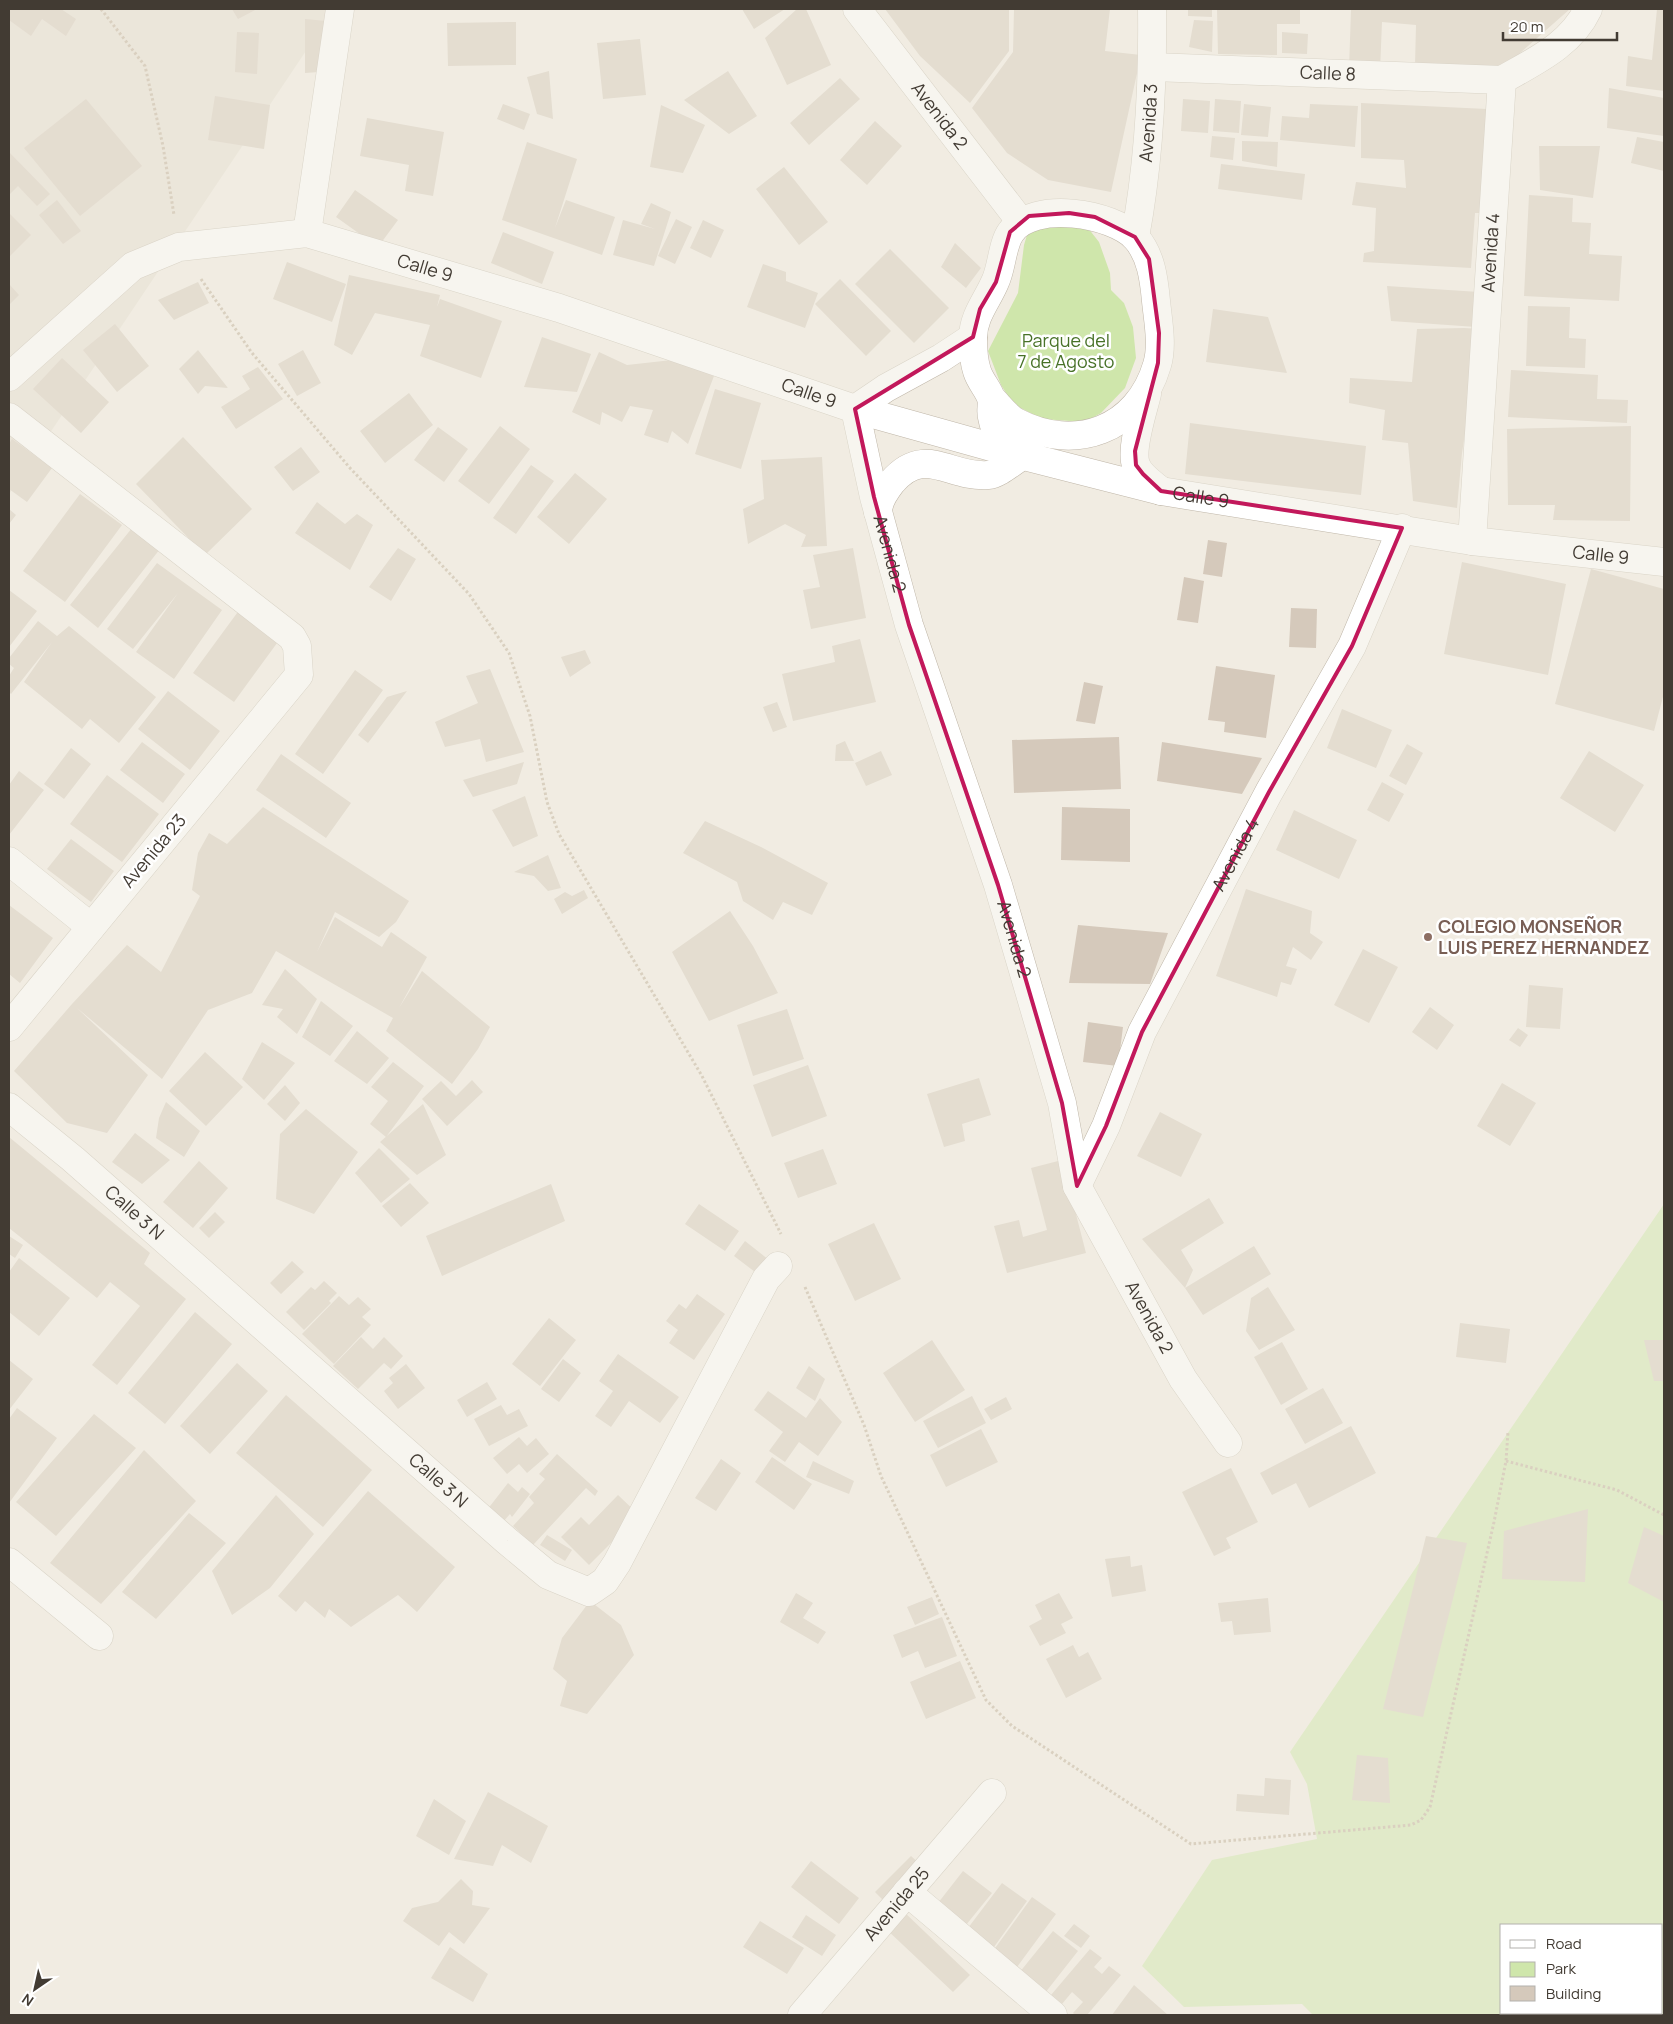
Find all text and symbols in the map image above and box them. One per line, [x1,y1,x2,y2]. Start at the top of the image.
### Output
scale bar [1503,10,1617,42]
text: 20 m [1510,16,1543,37]
street label: Calle 8 [1300,59,1356,86]
street label: Avenida 2 [906,77,974,154]
street label: Avenida 3 [1133,83,1162,163]
street label: Avenida 4 [1475,212,1504,293]
street label: Calle 9 [395,248,456,287]
park label: Parque del 7 de Agosto [1018,328,1115,373]
street label: Calle 9 [779,372,840,413]
street label: Calle 9 [1171,480,1231,513]
street label: Avenida 2 [868,512,913,595]
street label: Calle 9 [1571,539,1630,569]
street label: Avenida 23 [115,809,191,892]
street label: Avenida 4 [1206,813,1264,895]
street label: Avenida 2 [992,898,1038,980]
place label: COLEGIO MONSEÑOR LUIS PEREZ HERNANDEZ [1438,914,1649,959]
marker: COLEGIO MONSEÑOR LUIS PEREZ HERNANDEZ [1422,931,1434,943]
street label: Calle 3 N [100,1180,170,1245]
street label: Avenida 2 [1120,1276,1180,1357]
street label: Calle 3 N [404,1447,474,1512]
street label: Avenida 25 [858,1862,934,1945]
legend [1500,1924,1663,2014]
text: Road [1546,1933,1582,1954]
text: Park [1546,1958,1576,1979]
north arrow [10,1964,60,2014]
text: Building [1546,1983,1601,2004]
text: N [18,1990,37,2011]

